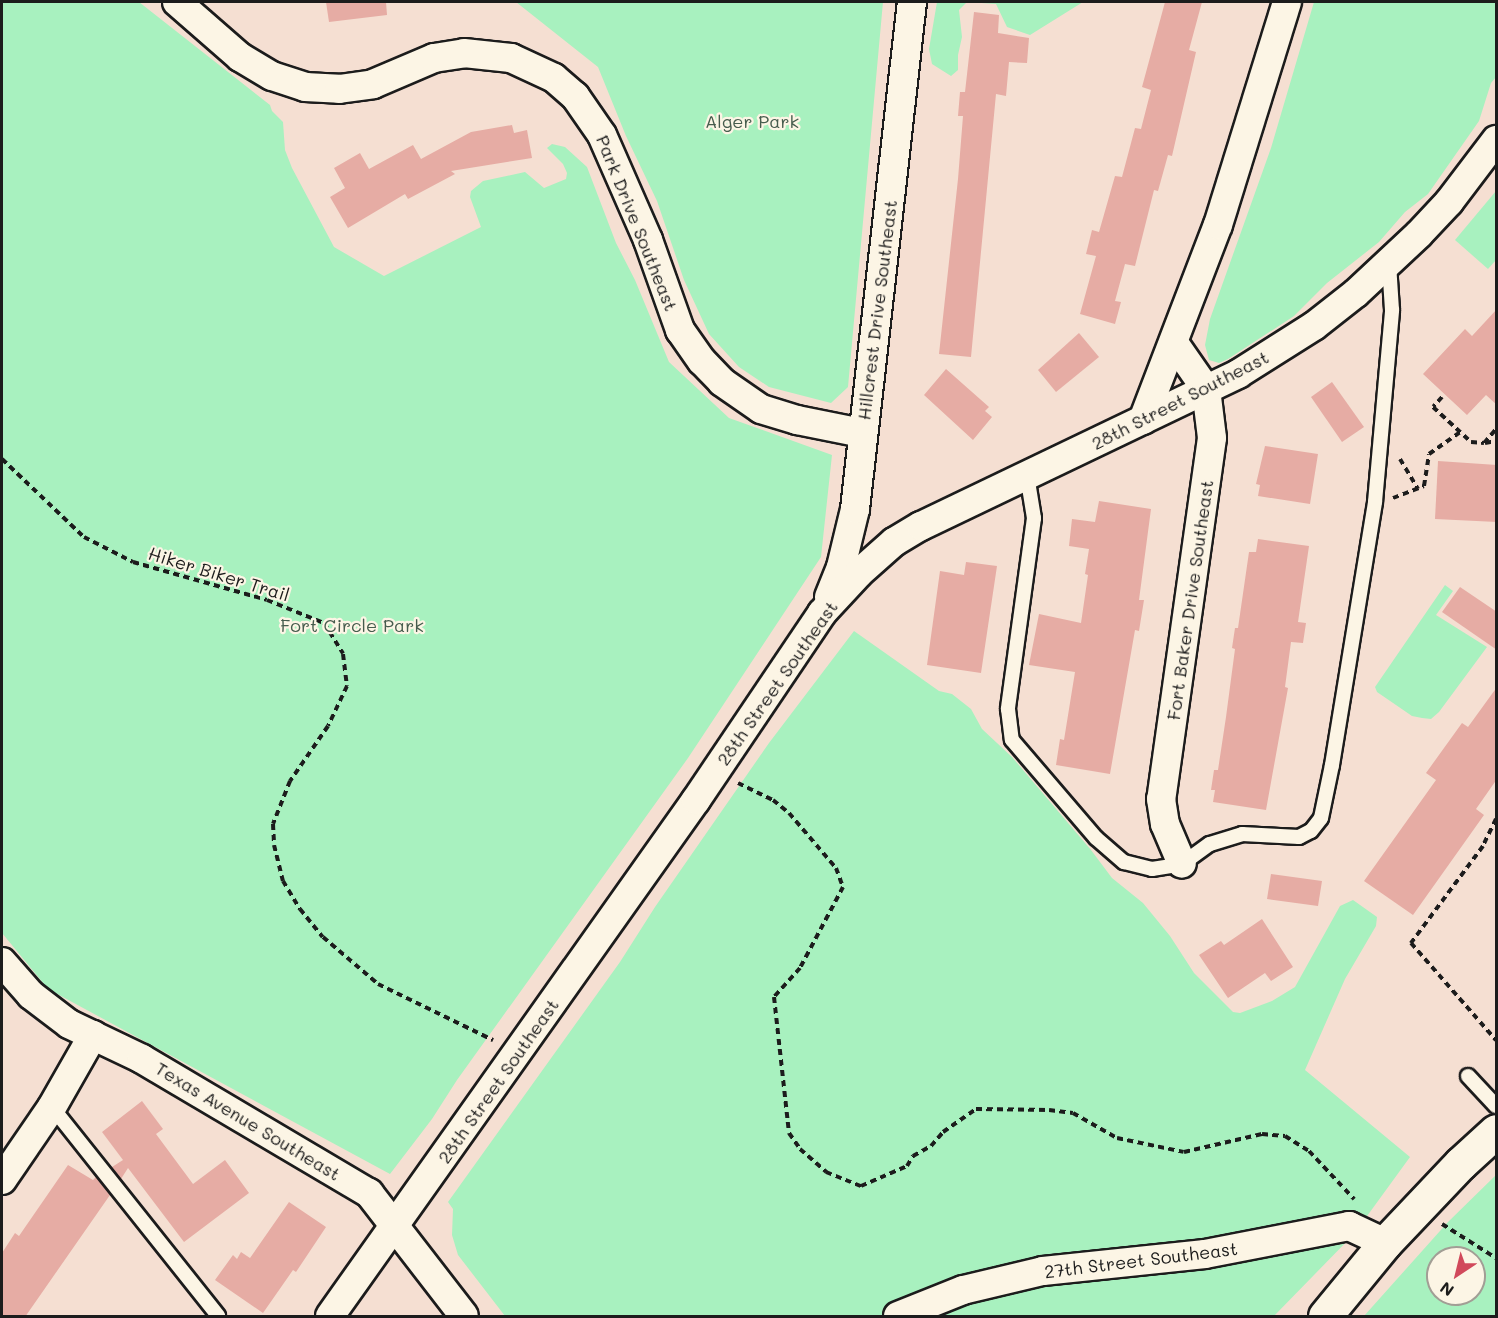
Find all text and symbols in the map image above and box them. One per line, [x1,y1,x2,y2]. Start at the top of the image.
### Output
park label: Alger Park [705,110,799,132]
street label: Park Drive Southeast [592,132,682,314]
street label: Hillcrest Drive Southeast [853,199,901,421]
street label: 28th Street Southeast [1088,346,1272,454]
street label: Fort Baker Drive Southeast [1162,478,1218,722]
street label: Hiker Biker Trail [146,542,292,606]
street label: 28th Street Southeast [712,597,842,769]
park label: Fort Circle Park [280,614,424,636]
street label: 28th Street Southeast [433,995,563,1167]
street label: Texas Avenue Southeast [152,1057,344,1185]
street label: 27th Street Southeast [1043,1237,1239,1283]
north arrow [1426,1246,1486,1306]
text: N [1436,1277,1458,1302]

